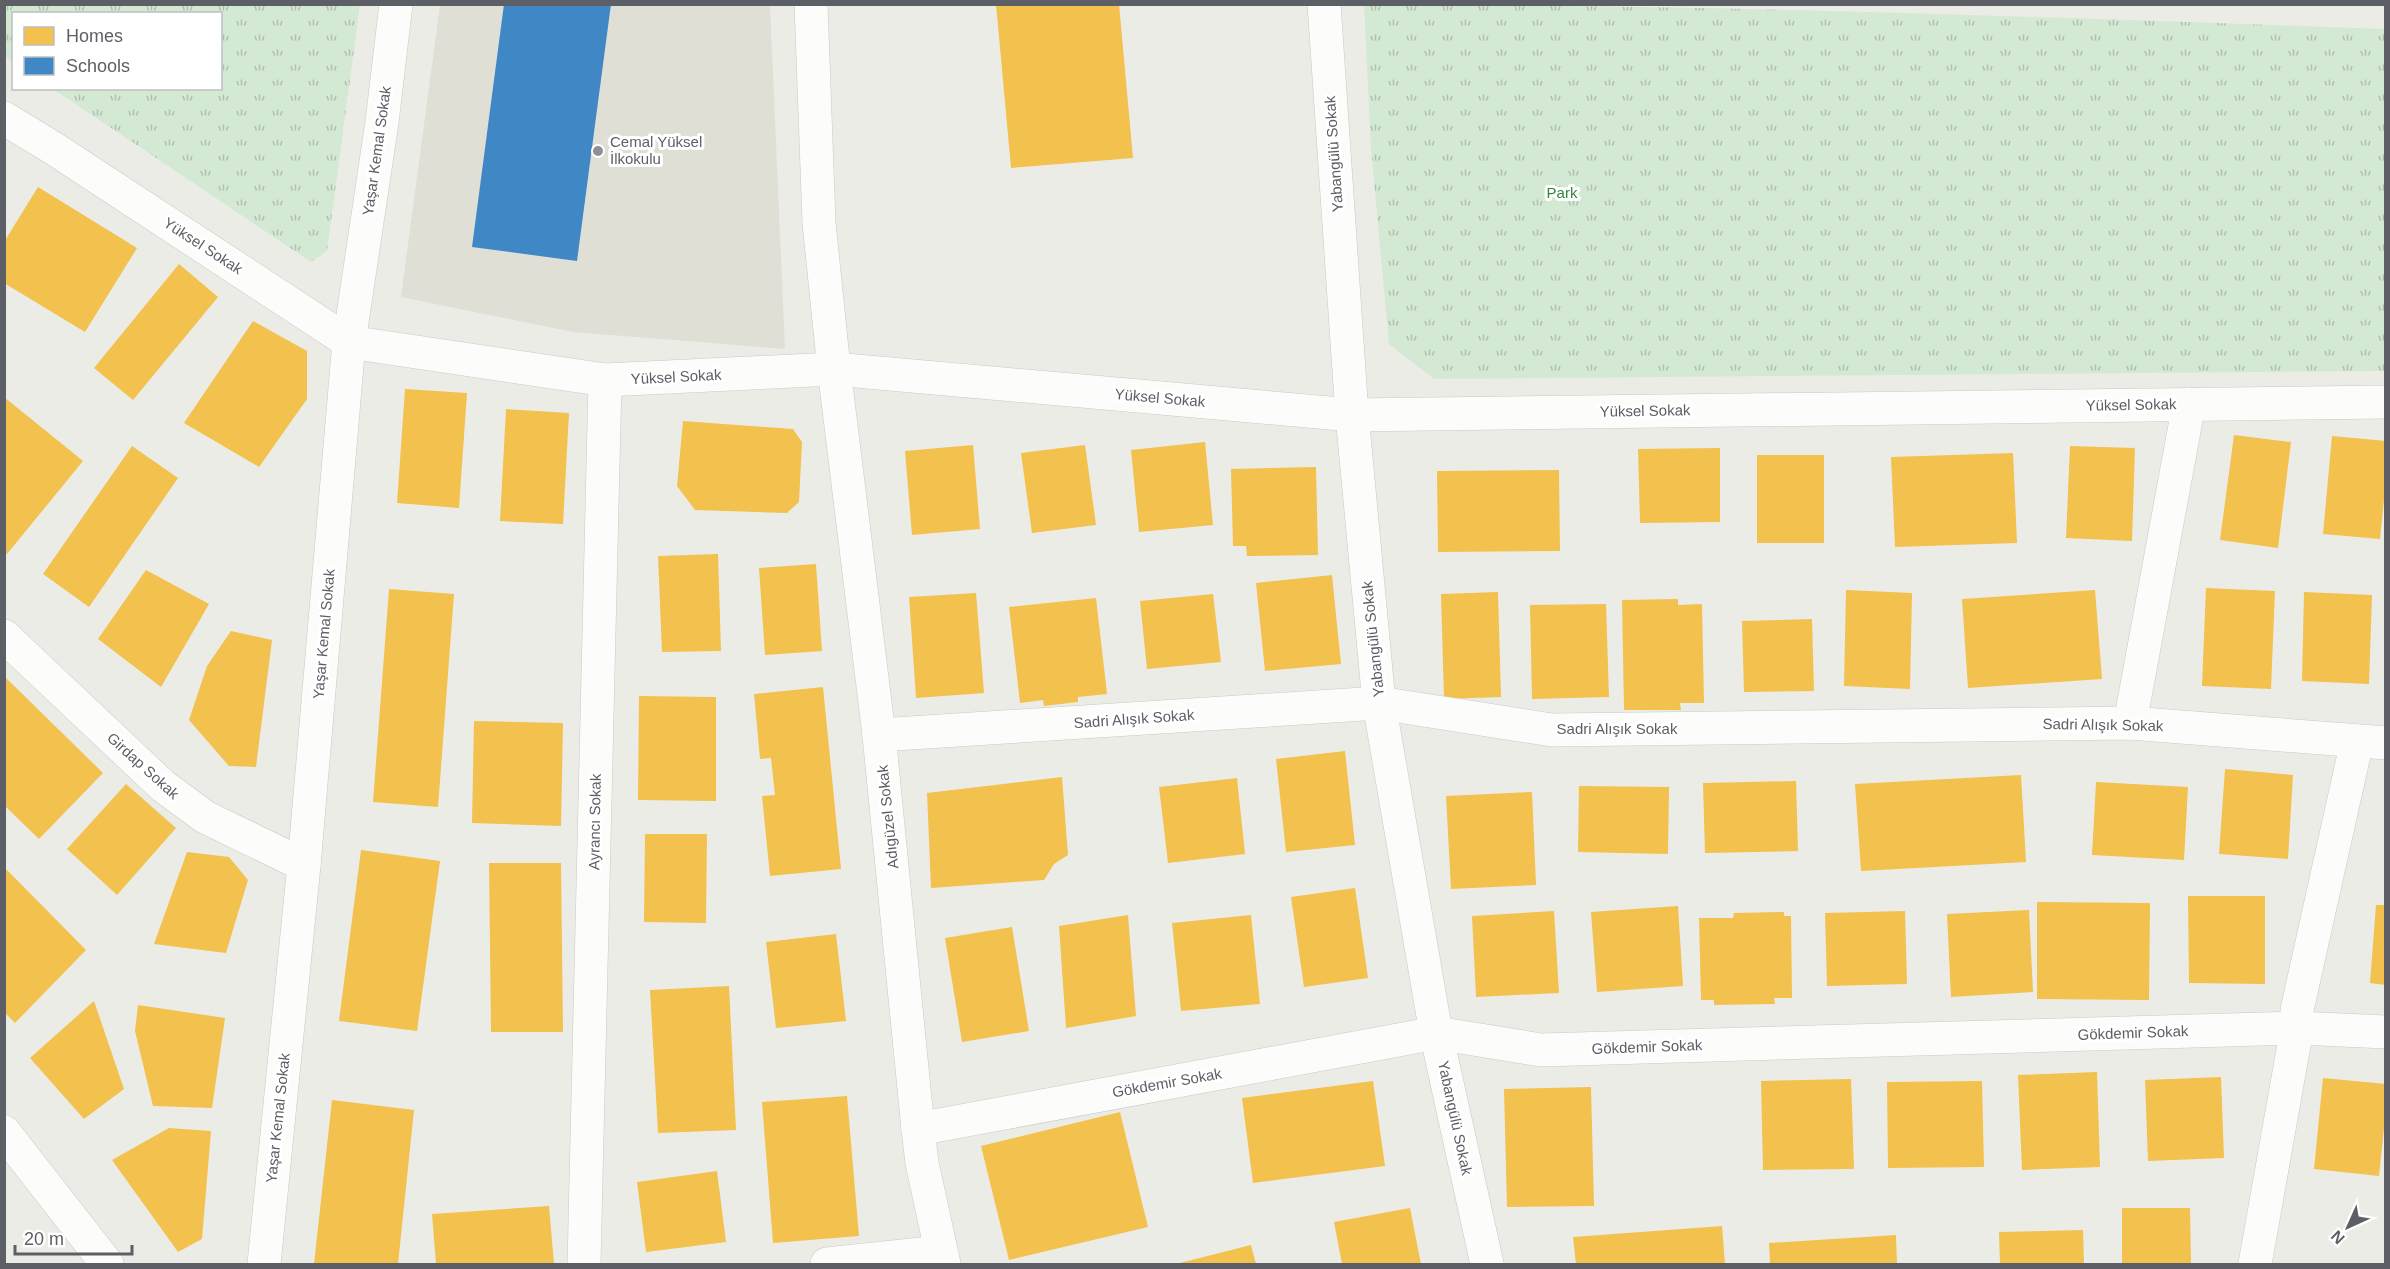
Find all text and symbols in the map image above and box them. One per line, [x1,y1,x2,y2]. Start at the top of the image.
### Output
legend [12,12,222,90]
text: Homes [66,26,123,46]
text: Schools [66,56,130,76]
street label: Yaşar Kemal Sokak [359,85,394,217]
street label: Yabangülü Sokak [1321,95,1346,213]
place label: Cemal Yüksel İlkokulu [610,133,702,167]
marker: Cemal Yüksel İlkokulu [591,144,605,158]
park label: Park [1547,184,1578,201]
street label: Yüksel Sokak [161,214,246,278]
street label: Yüksel Sokak [630,366,722,387]
street label: Yüksel Sokak [1114,385,1207,410]
street label: Yüksel Sokak [2085,395,2177,414]
street label: Yüksel Sokak [1599,401,1691,420]
street label: Yaşar Kemal Sokak [309,568,338,700]
street label: Yabangülü Sokak [1358,580,1387,698]
street label: Sadri Alışık Sokak [1073,706,1195,731]
street label: Sadri Alışık Sokak [2042,715,2164,734]
street label: Sadri Alışık Sokak [1557,720,1678,737]
street label: Girdap Sokak [104,729,183,803]
street label: Adıgüzel Sokak [874,764,901,870]
street label: Ayrancı Sokak [585,773,604,870]
street label: Gökdemir Sokak [2077,1022,2189,1043]
street label: Gökdemir Sokak [1591,1036,1703,1057]
street label: Yaşar Kemal Sokak [262,1052,293,1184]
street label: Yabangülü Sokak [1435,1059,1476,1177]
street label: Gökdemir Sokak [1111,1064,1223,1101]
north arrow [2318,1197,2378,1257]
scale bar [15,1218,132,1256]
text: N [2328,1227,2348,1247]
text: 20 m [24,1229,64,1249]

